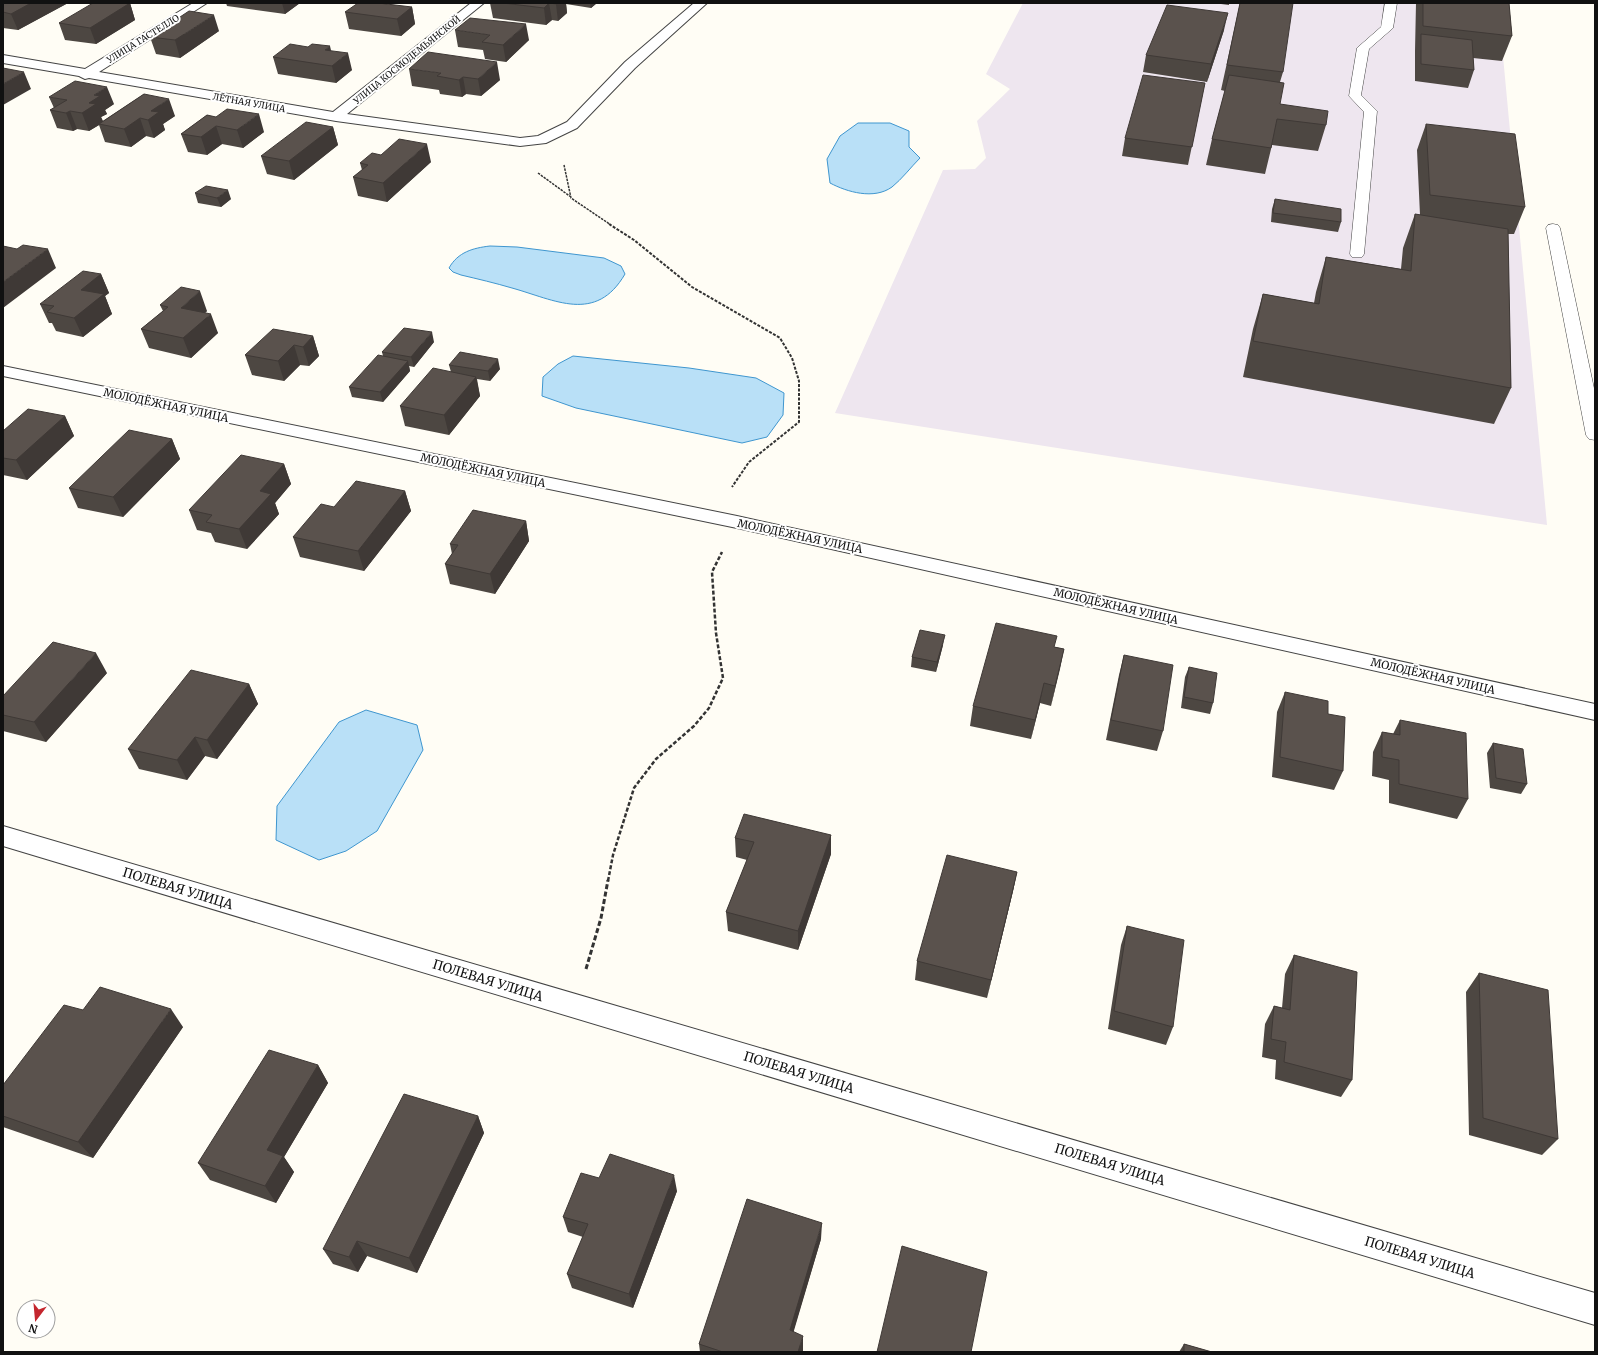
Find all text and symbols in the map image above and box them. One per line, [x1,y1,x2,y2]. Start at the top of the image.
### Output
street label: УЛИЦА ГАСТЕЛЛО [104,12,181,66]
street label: УЛИЦА КОСМОДЕМЬЯНСКОЙ [350,13,462,107]
street label: ЛЁТНАЯ УЛИЦА [212,91,287,114]
street label: МОЛОДЁЖНАЯ УЛИЦА [102,385,230,425]
street label: МОЛОДЁЖНАЯ УЛИЦА [419,450,547,490]
street label: МОЛОДЁЖНАЯ УЛИЦА [736,516,864,556]
street label: МОЛОДЁЖНАЯ УЛИЦА [1052,585,1180,627]
street label: МОЛОДЁЖНАЯ УЛИЦА [1369,655,1497,697]
street label: ПОЛЕВАЯ УЛИЦА [121,864,236,914]
street label: ПОЛЕВАЯ УЛИЦА [431,956,546,1006]
street label: ПОЛЕВАЯ УЛИЦА [742,1048,857,1098]
street label: ПОЛЕВАЯ УЛИЦА [1053,1140,1168,1190]
street label: ПОЛЕВАЯ УЛИЦА [1363,1233,1478,1283]
north arrow [16,1299,56,1339]
text: N [27,1321,39,1337]

